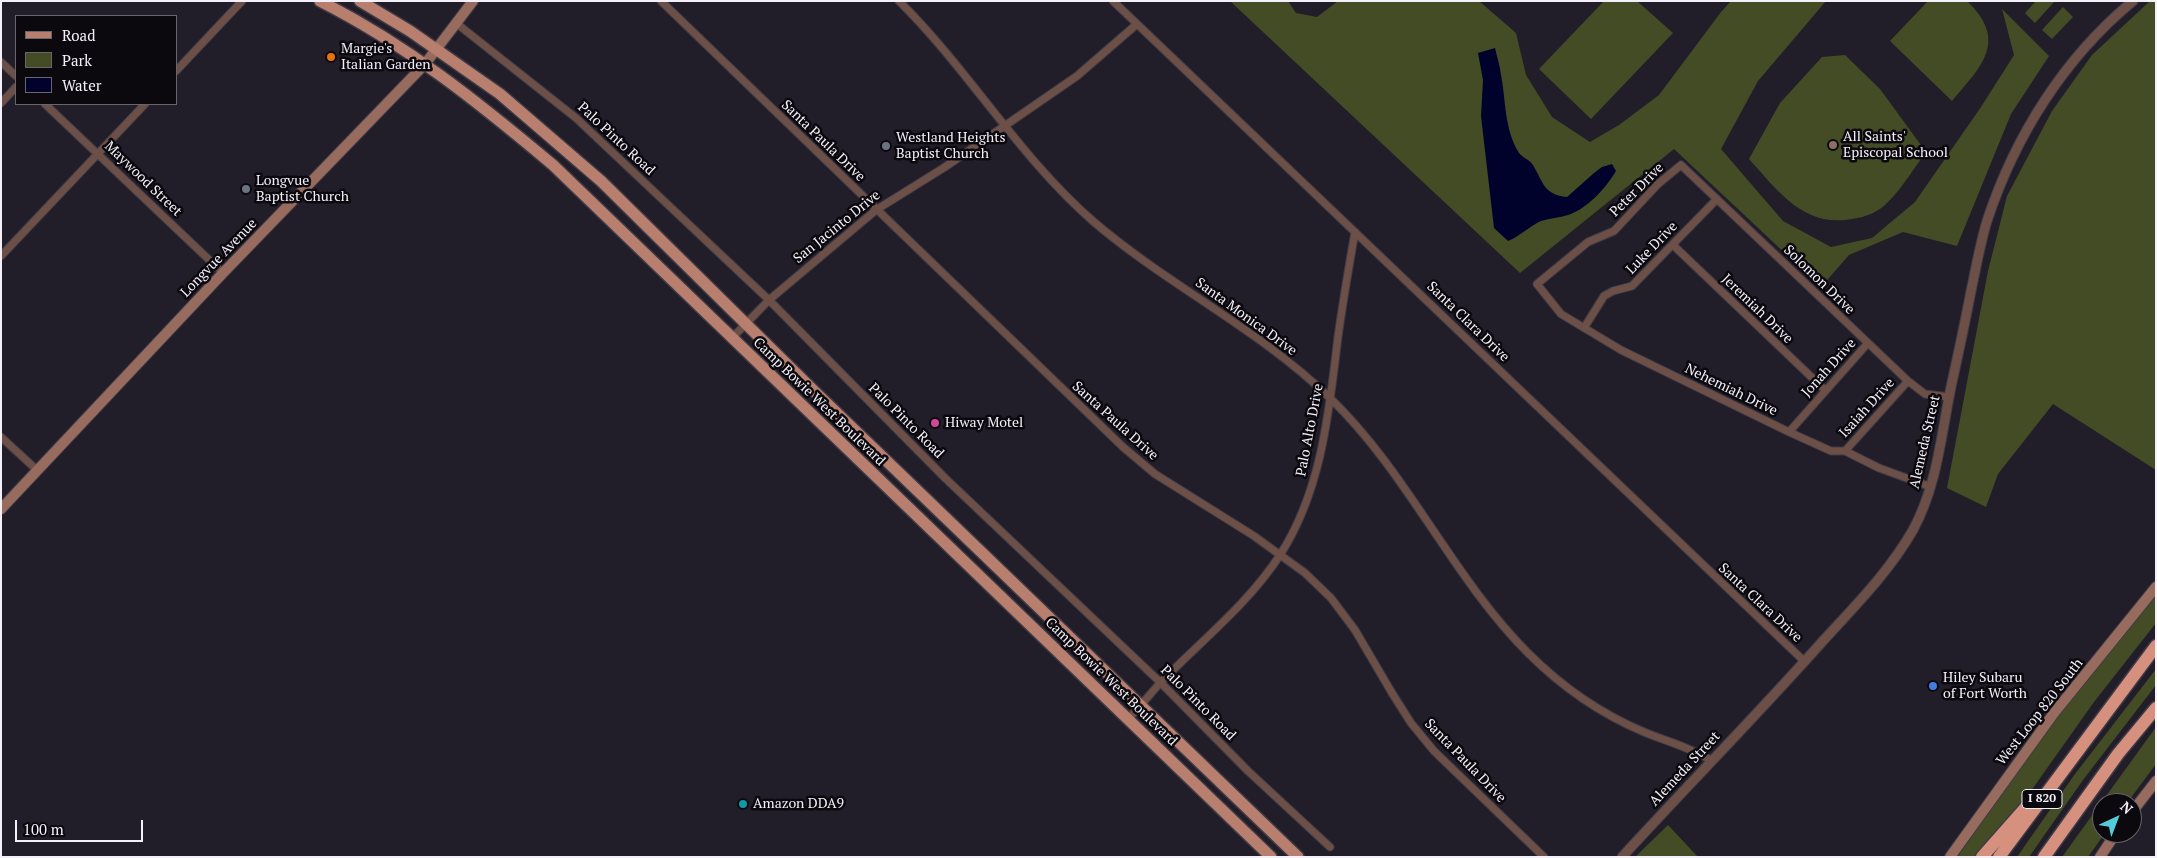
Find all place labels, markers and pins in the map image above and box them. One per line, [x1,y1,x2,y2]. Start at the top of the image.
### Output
place label: Margie's Italian Garden [341,41,431,74]
marker: Margie's Italian Garden [325,51,337,63]
place label: All Saints' Episcopal School [1843,129,1948,162]
place label: Westland Heights Baptist Church [896,130,1006,162]
marker: All Saints' Episcopal School [1827,139,1839,151]
marker: Westland Heights Baptist Church [880,140,892,152]
place label: Longvue Baptist Church [256,173,349,206]
marker: Longvue Baptist Church [240,183,252,195]
place label: Hiway Motel [945,415,1023,431]
marker: Hiway Motel [929,417,941,429]
place label: Hiley Subaru of Fort Worth [1943,670,2027,702]
marker: Hiley Subaru of Fort Worth [1927,680,1939,692]
place label: Amazon DDA9 [753,796,844,812]
marker: Amazon DDA9 [737,798,749,810]

